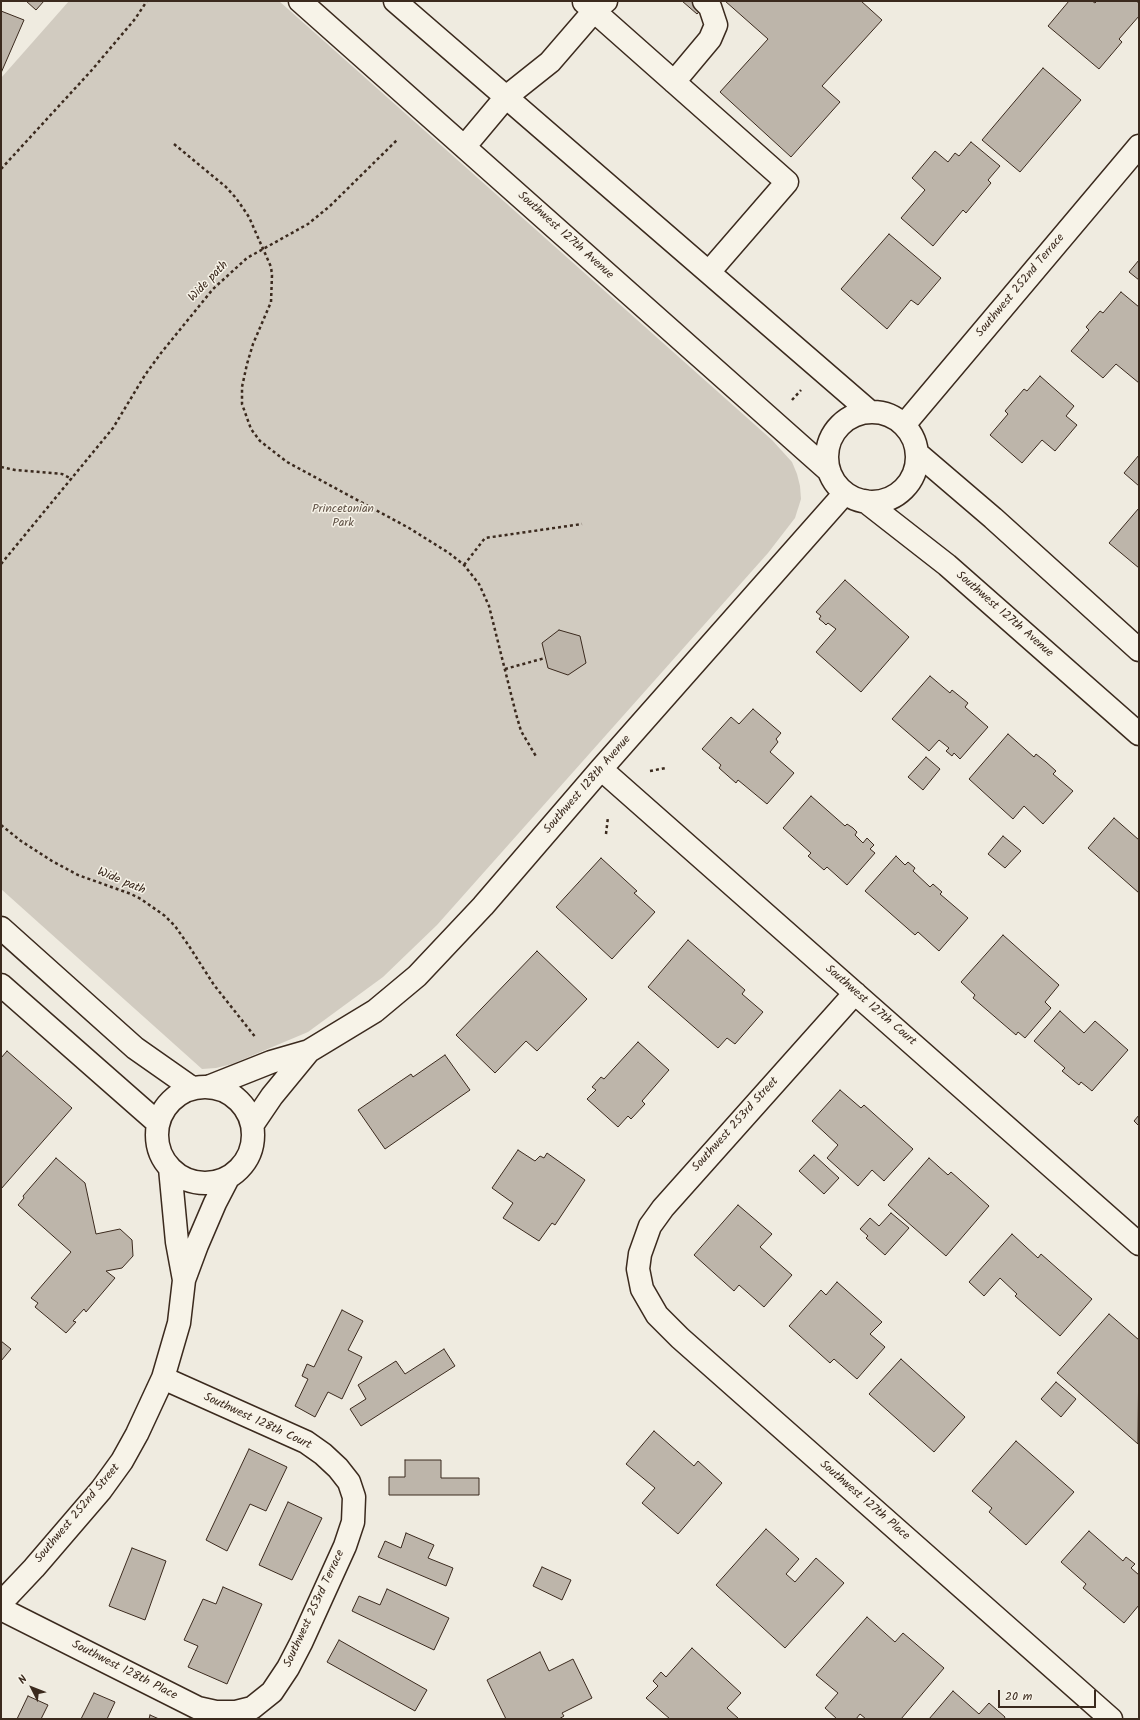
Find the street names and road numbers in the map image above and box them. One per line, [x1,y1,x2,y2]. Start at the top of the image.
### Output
street label: Southwest 127th Avenue [514,189,616,283]
street label: Southwest 252nd Terrace [974,231,1068,341]
street label: Wide path [186,259,232,305]
street label: Southwest 127th Avenue [952,569,1056,661]
street label: Southwest 128th Avenue [541,733,635,837]
street label: Wide path [95,865,147,899]
street label: Southwest 127th Court [822,963,918,1049]
street label: Southwest 253rd Street [690,1075,782,1175]
street label: Southwest 128th Court [201,1391,313,1453]
street label: Southwest 127th Place [816,1458,912,1544]
street label: Southwest 252nd Street [32,1462,124,1566]
street label: Southwest 253rd Terrace [281,1548,349,1670]
street label: Southwest 128th Place [69,1638,179,1704]

